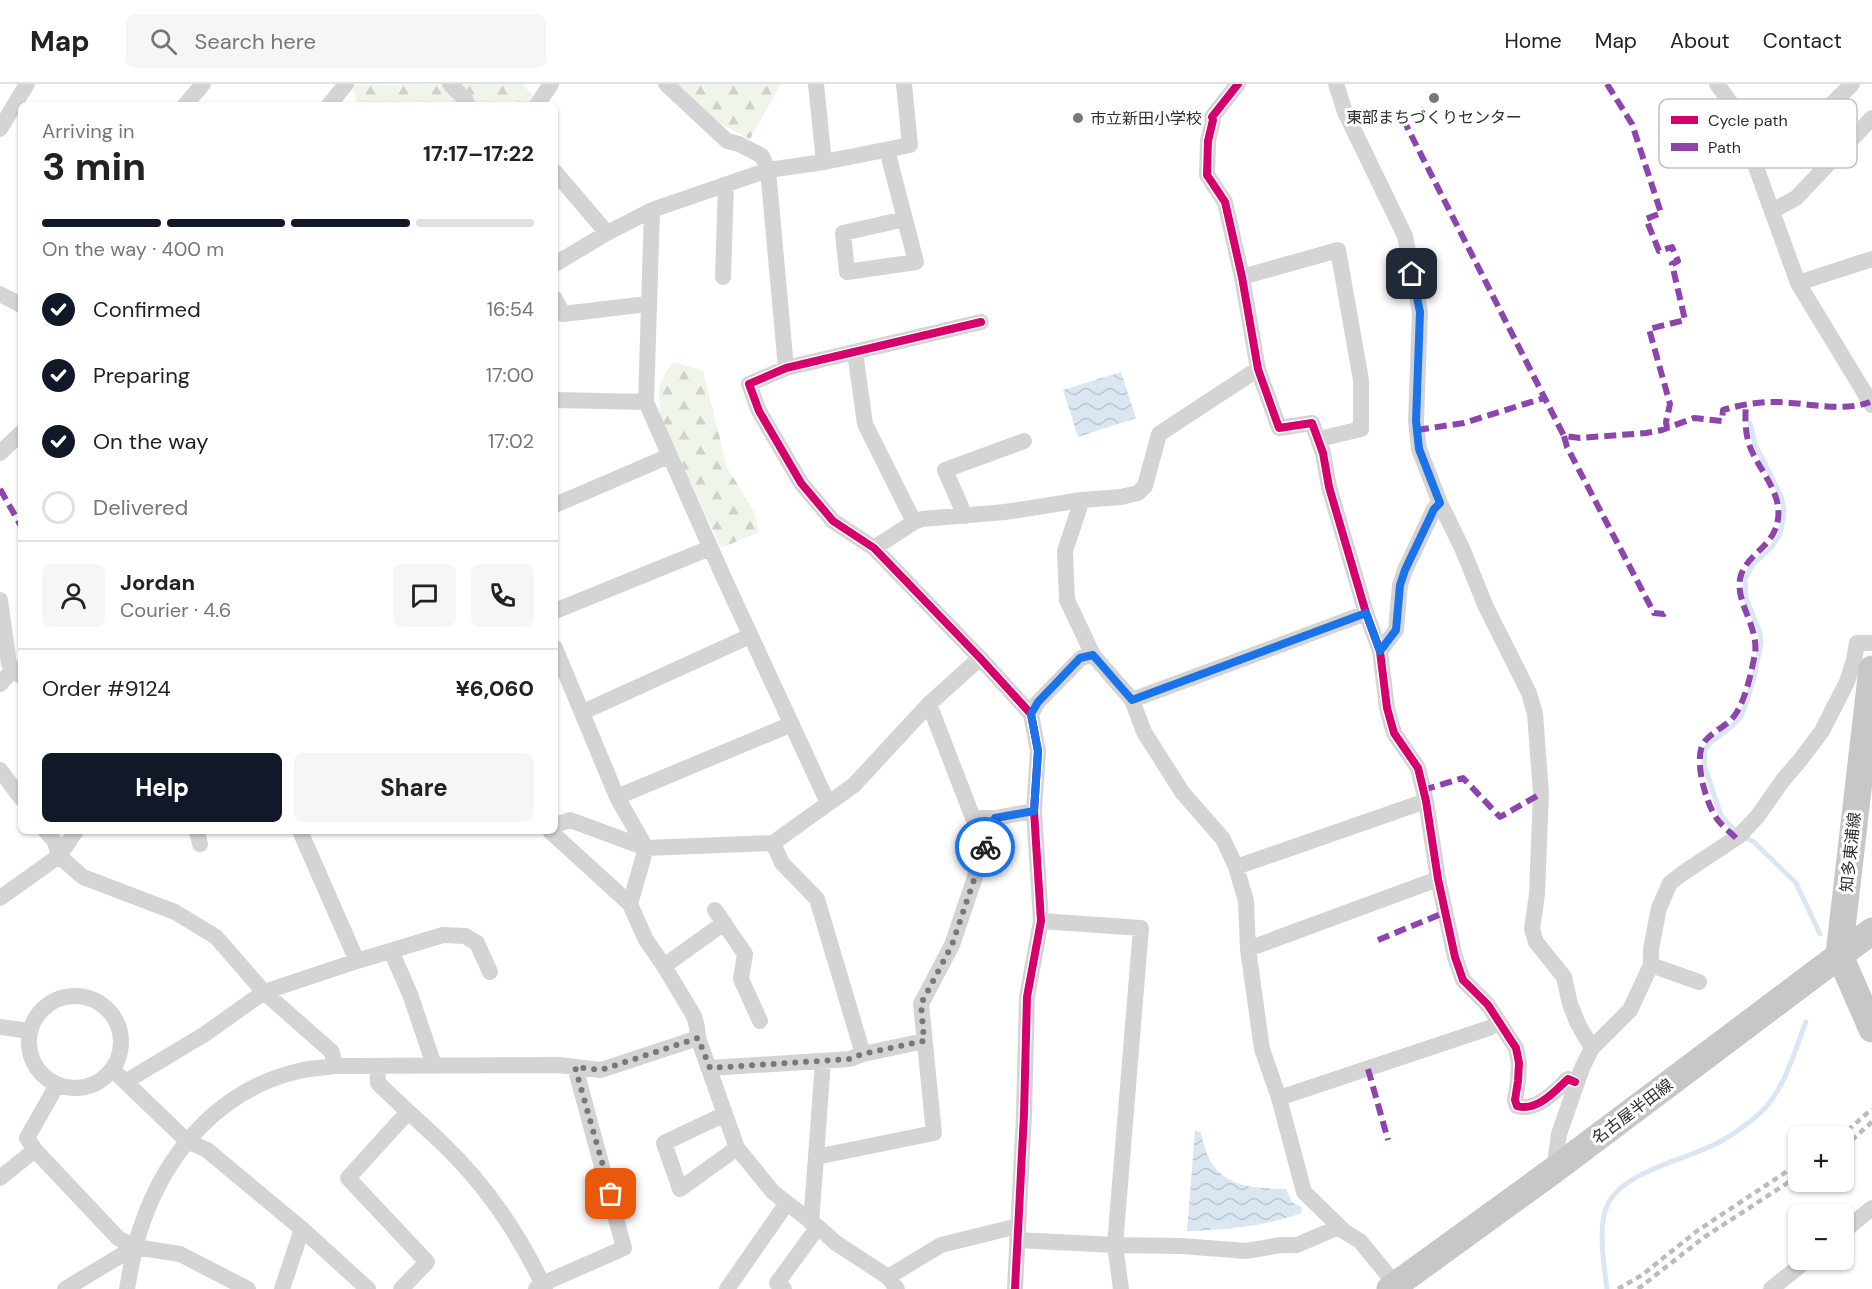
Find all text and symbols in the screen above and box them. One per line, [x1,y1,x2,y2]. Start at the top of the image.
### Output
search box [126,14,546,68]
text: Map [30,23,90,60]
icon: search [147,25,180,58]
text: Search here [195,27,316,56]
text: Home [1504,27,1562,55]
text: Map [1595,27,1637,55]
text: About [1670,27,1730,55]
text: Contact [1763,27,1842,55]
marker: 東部まちづくりセンター [1427,91,1441,105]
legend [1659,99,1857,168]
place label: 東部まちづくりセンター [1346,107,1522,128]
place label: 市立新田小学校 [1090,108,1202,129]
text: Cycle path [1708,110,1788,131]
marker: 市立新田小学校 [1071,111,1085,125]
text: Arriving in [42,118,134,144]
text: Path [1708,137,1741,158]
text: 17:17–17:22 [423,139,534,168]
text: 3 min [42,141,146,192]
text: On the way · 400 m [42,236,224,262]
pin [1386,248,1437,299]
icon: home [1395,257,1428,290]
icon: check [42,293,75,326]
text: Confirmed [93,295,201,324]
text: 16:54 [487,296,534,322]
icon: check [42,359,75,392]
text: Preparing [93,361,190,390]
text: 17:00 [486,362,534,388]
icon: check [42,425,75,458]
text: On the way [93,427,208,456]
text: 17:02 [488,428,534,454]
text: Delivered [93,493,188,522]
button: person [42,564,105,627]
button: chat [393,564,456,627]
button: phone [471,564,534,627]
text: Jordan [120,568,195,597]
text: Courier · 4.6 [120,597,231,623]
text: Order #9124 [42,674,171,703]
text: ¥6,060 [455,674,534,703]
button: Help [42,753,282,822]
button: Share [294,753,534,822]
street label: 知多東浦線 [1836,811,1865,893]
courier [955,817,1015,877]
icon: bike [969,831,1002,864]
street label: 名古屋半田線 [1588,1074,1677,1149]
map controls [1788,1126,1854,1270]
button: + [1788,1126,1854,1192]
pin [585,1168,636,1219]
icon: bag [594,1177,627,1210]
button: − [1788,1204,1854,1270]

